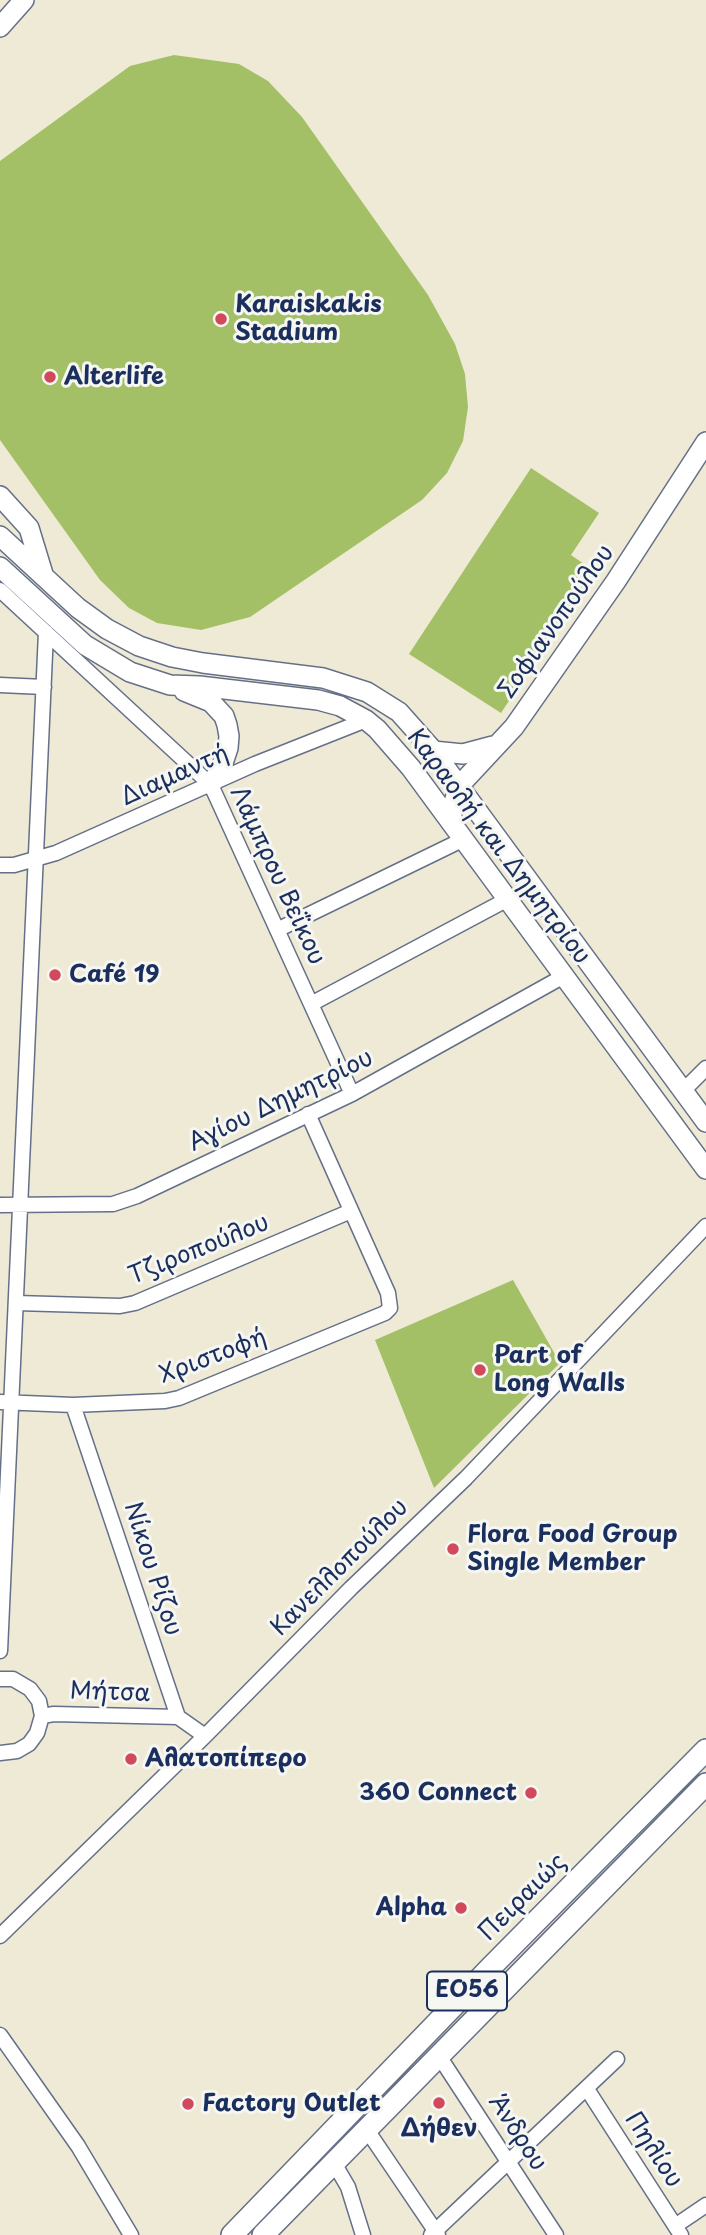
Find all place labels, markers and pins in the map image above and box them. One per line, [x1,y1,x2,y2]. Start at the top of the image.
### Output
place label: Karaiskakis Stadium [235,291,382,347]
marker: Karaiskakis Stadium [213,311,229,327]
place label: Alterlife [64,363,164,391]
marker: Alterlife [42,369,58,385]
place label: Café 19 [69,961,160,989]
marker: Café 19 [47,967,63,983]
place label: Part of Long Walls [494,1342,625,1398]
marker: Part of Long Walls [472,1362,488,1378]
place label: Flora Food Group Single Member [467,1521,677,1577]
marker: Flora Food Group Single Member [445,1541,461,1557]
place label: Αλατοπίπερο [145,1745,307,1773]
marker: Αλατοπίπερο [123,1751,139,1767]
place label: 360 Connect [359,1779,517,1807]
marker: 360 Connect [523,1785,539,1801]
place label: Alpha [376,1894,447,1922]
marker: Alpha [453,1900,469,1916]
place label: Factory Outlet [202,2090,381,2118]
marker: Δήθεν [431,2095,447,2111]
marker: Factory Outlet [180,2096,196,2112]
place label: Δήθεν [400,2115,478,2143]

